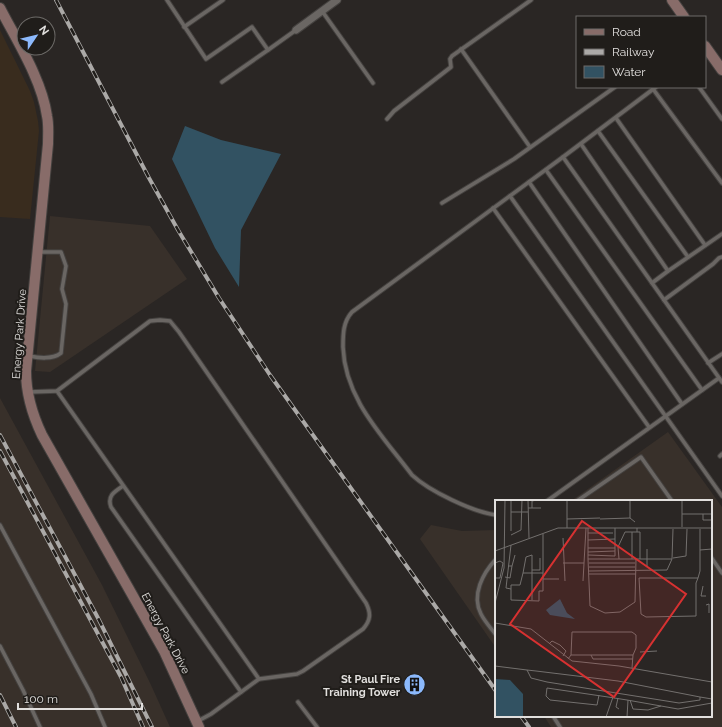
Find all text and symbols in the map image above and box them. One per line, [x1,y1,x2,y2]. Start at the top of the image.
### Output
north arrow [16,16,56,56]
legend [576,16,706,88]
text: N [36,23,52,38]
text: Road [612,25,641,39]
text: Railway [612,45,655,59]
text: Water [612,65,646,79]
street label: Energy Park Drive [10,288,29,379]
inset map [495,500,712,717]
street label: Energy Park Drive [139,590,193,676]
building icon: St Paul Fire Training Tower [402,672,428,698]
place label: St Paul Fire Training Tower [323,673,401,699]
scale bar [18,685,142,711]
text: 100 m [24,692,58,706]

